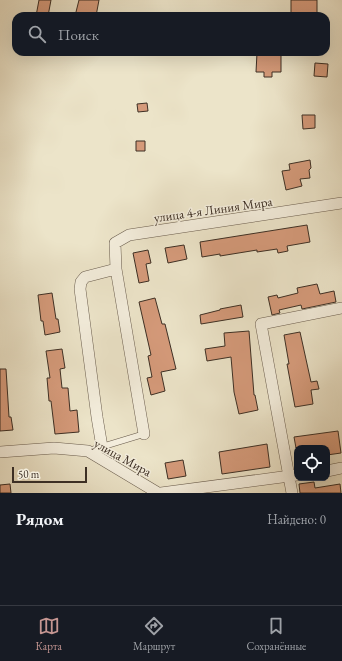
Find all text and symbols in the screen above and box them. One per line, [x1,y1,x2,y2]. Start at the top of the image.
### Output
search box [12,12,330,56]
icon: search [26,23,48,45]
text: Поиск [58,25,99,44]
street label: улица 4-я Линия Мира [153,193,274,226]
street label: улица Мира [91,435,155,481]
map controls [294,445,330,481]
button: locate [294,445,330,481]
scale bar [12,465,87,484]
text: 50 m [18,467,39,481]
text: Рядом [16,508,64,530]
text: Найдено: 0 [267,511,326,528]
tab: Карта [36,615,62,653]
tab: Маршрут [133,615,175,653]
tab: Сохранённые [246,615,306,653]

